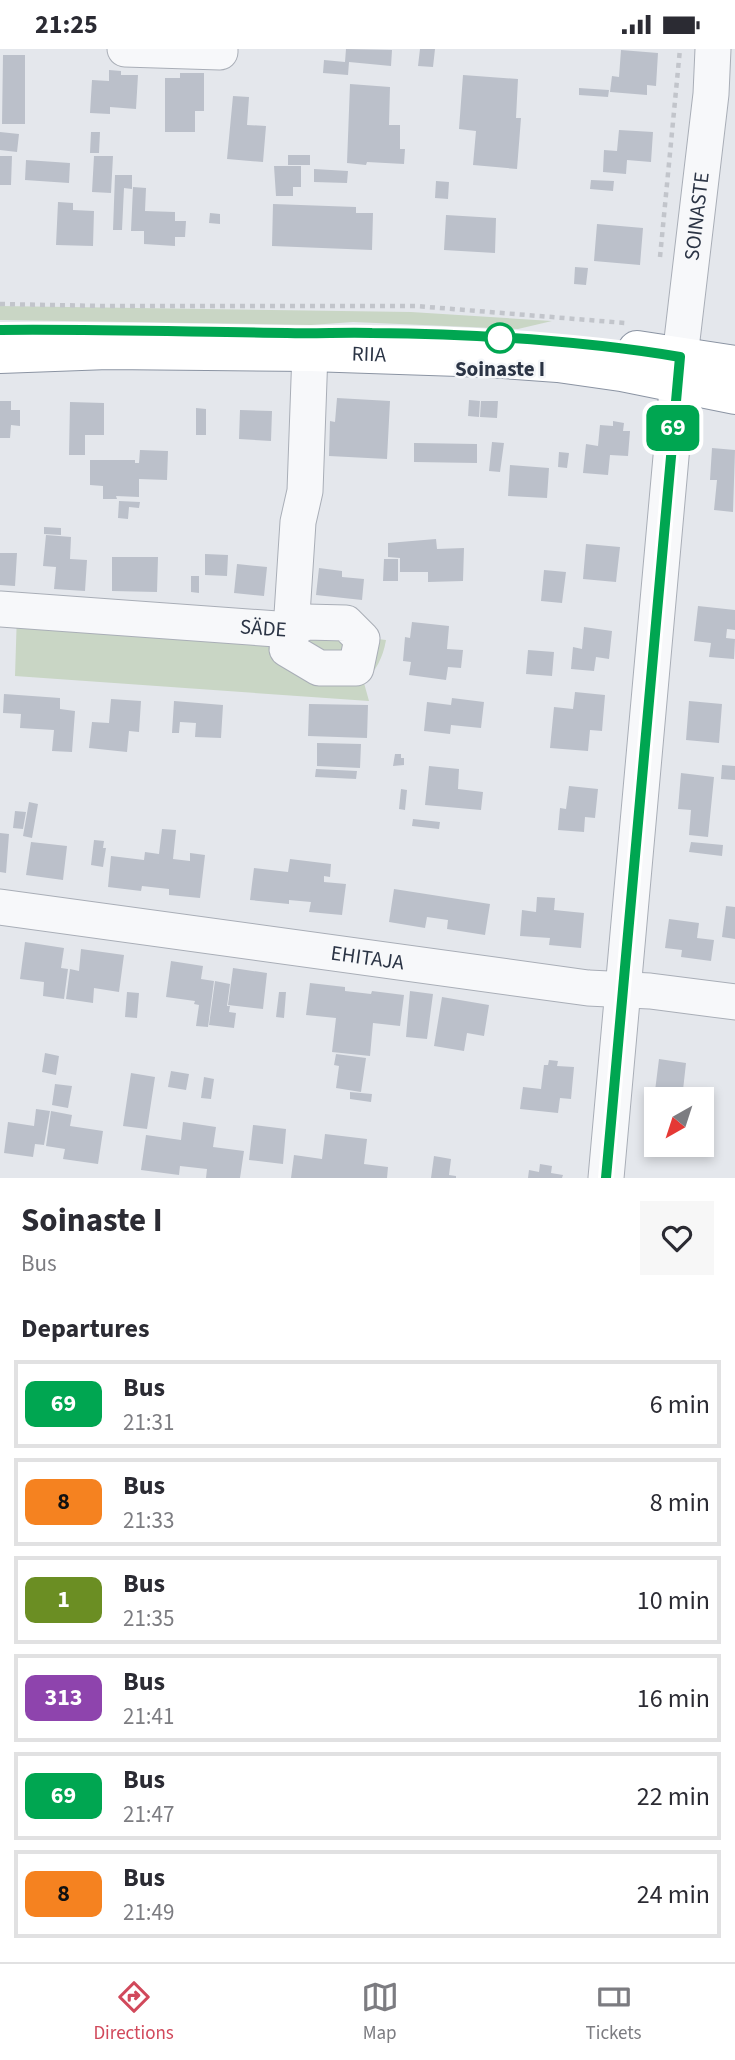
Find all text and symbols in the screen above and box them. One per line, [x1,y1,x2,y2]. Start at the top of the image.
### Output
text: 21:25 [35,6,98,43]
street label: SOINASTE [676,170,717,262]
marker: Soinaste I [485,323,515,353]
street label: RIIA [351,338,387,370]
place label: Soinaste I [455,354,545,384]
line badge: 69 [642,405,704,451]
text: 69 [660,410,686,445]
street label: SÄDE [239,611,288,645]
street label: EHITAJA [329,938,407,978]
north arrow [644,1087,714,1157]
map controls [644,1087,714,1157]
text: Soinaste I [21,1197,163,1244]
button: heart [640,1201,714,1275]
text: Bus [21,1247,57,1280]
text: Departures [21,1310,149,1347]
text: Bus [123,1369,165,1406]
text: 69 [51,1386,76,1421]
text: 6 min [650,1386,710,1423]
text: 21:31 [123,1406,174,1439]
text: Bus [123,1467,165,1504]
text: 8 [57,1484,70,1519]
text: 8 min [650,1484,710,1521]
text: 21:33 [123,1504,174,1537]
text: Bus [123,1565,165,1602]
text: 1 [57,1582,70,1617]
text: 10 min [637,1582,710,1619]
text: 21:35 [123,1602,174,1635]
text: Bus [123,1663,165,1700]
text: 313 [44,1680,83,1715]
text: 16 min [637,1680,710,1717]
text: 21:41 [123,1700,174,1733]
text: Bus [123,1761,165,1798]
text: 69 [51,1778,76,1813]
text: 22 min [637,1778,710,1815]
text: 21:47 [123,1798,174,1831]
text: Bus [123,1859,165,1896]
text: 8 [57,1876,70,1911]
text: 24 min [637,1876,710,1913]
text: 21:49 [123,1896,174,1929]
tab: Directions [93,1978,174,2047]
tab: Map [361,1978,399,2047]
tab: Tickets [586,1978,642,2047]

